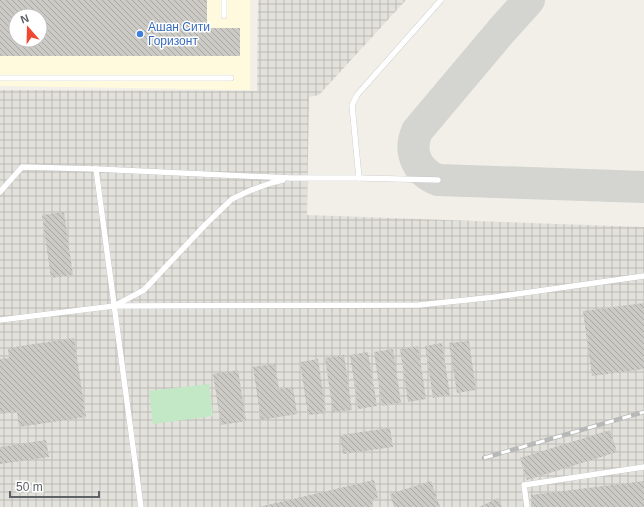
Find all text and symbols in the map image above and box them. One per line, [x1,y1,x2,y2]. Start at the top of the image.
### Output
north arrow [8,8,48,48]
text: N [19,12,30,26]
place label: Ашан Сити Горизонт [148,20,210,48]
marker: Ашан Сити Горизонт [135,29,145,39]
scale bar [10,473,99,499]
text: 50 m [16,480,43,494]

